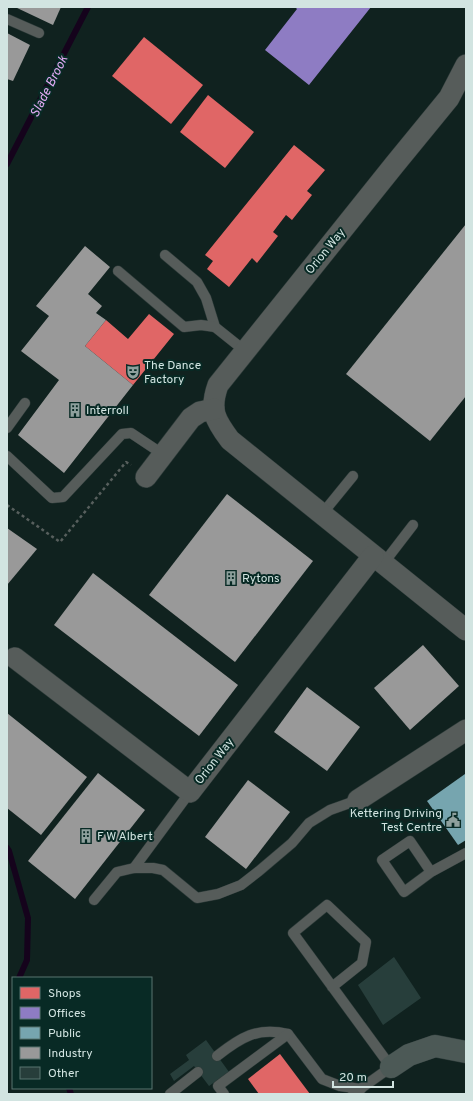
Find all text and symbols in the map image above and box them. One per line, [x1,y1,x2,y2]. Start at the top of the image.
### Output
water label: Slade Brook [27,53,72,121]
street label: Orion Way [302,225,349,278]
place label: The Dance Factory [144,358,201,388]
theatre icon: The Dance Factory [125,364,141,380]
building icon: Interroll [67,402,83,418]
place label: Interroll [86,403,129,419]
building icon: Rytons [223,570,239,586]
place label: Rytons [242,571,280,587]
street label: Orion Way [192,735,238,788]
place label: Kettering Driving Test Centre [350,806,442,836]
public building icon: Kettering Driving Test Centre [445,812,461,828]
building icon: F W Albert [78,828,94,844]
place label: F W Albert [97,829,153,845]
legend [12,977,152,1089]
text: Shops [48,986,81,1002]
text: Offices [48,1006,86,1022]
text: Public [48,1026,81,1042]
text: Industry [48,1046,93,1062]
scale bar [333,1063,393,1089]
text: Other [48,1066,80,1082]
text: 20 m [339,1070,367,1086]

